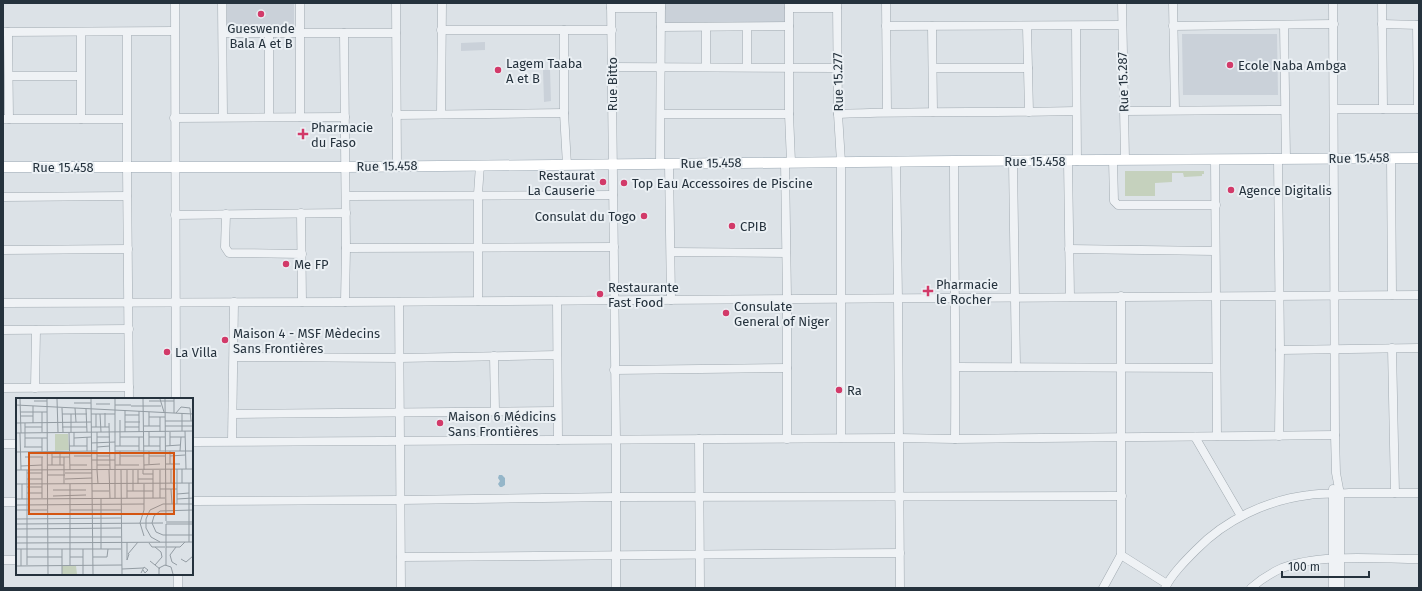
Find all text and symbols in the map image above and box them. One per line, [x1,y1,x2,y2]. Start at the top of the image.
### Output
marker: Gueswende Bala A et B [256,9,266,19]
place label: Gueswende Bala A et B [227,21,295,51]
street label: Rue 15.287 [1114,51,1132,112]
street label: Rue 15.277 [830,52,846,112]
place label: Lagem Taaba A et B [506,56,582,86]
street label: Rue Bitto [605,57,620,111]
place label: Ecole Naba Ambga [1238,58,1346,73]
marker: Ecole Naba Ambga [1225,60,1235,70]
marker: Lagem Taaba A et B [493,65,503,75]
place label: Pharmacie du Faso [311,120,373,150]
marker: Pharmacie du Faso [298,129,308,139]
street label: Rue 15.458 [1328,150,1390,166]
street label: Rue 15.458 [1004,154,1066,169]
street label: Rue 15.458 [680,155,742,171]
street label: Rue 15.458 [356,158,418,174]
street label: Rue 15.458 [32,160,94,175]
place label: Restaurat La Causerie [527,168,595,198]
place label: Top Eau Accessoires de Piscine [632,176,813,191]
marker: Restaurat La Causerie [598,177,608,187]
marker: Top Eau Accessoires de Piscine [619,178,629,188]
place label: Agence Digitalis [1239,183,1332,198]
marker: Agence Digitalis [1226,185,1236,195]
place label: Consulat du Togo [535,209,636,224]
marker: Consulat du Togo [639,211,649,221]
place label: CPIB [740,219,767,234]
marker: CPIB [727,221,737,231]
place label: Me FP [294,257,329,272]
marker: Me FP [281,259,291,269]
place label: Pharmacie le Rocher [936,277,998,307]
place label: Restaurante Fast Food [608,280,679,310]
marker: Pharmacie le Rocher [923,286,933,296]
marker: Restaurante Fast Food [595,289,605,299]
place label: Consulate General of Niger [734,299,829,329]
marker: Consulate General of Niger [721,308,731,318]
place label: Maison 4 - MSF Mèdecins Sans Frontières [233,326,380,356]
marker: Maison 4 - MSF Mèdecins Sans Frontières [220,335,230,345]
place label: La Villa [175,345,217,360]
marker: La Villa [162,347,172,357]
place label: Ra [847,383,862,398]
marker: Ra [834,385,844,395]
inset map [16,398,193,575]
place label: Maison 6 Médicins Sans Frontières [448,409,556,439]
marker: Maison 6 Médicins Sans Frontières [435,418,445,428]
scale bar [1282,553,1369,579]
text: 100 m [1288,560,1320,574]

